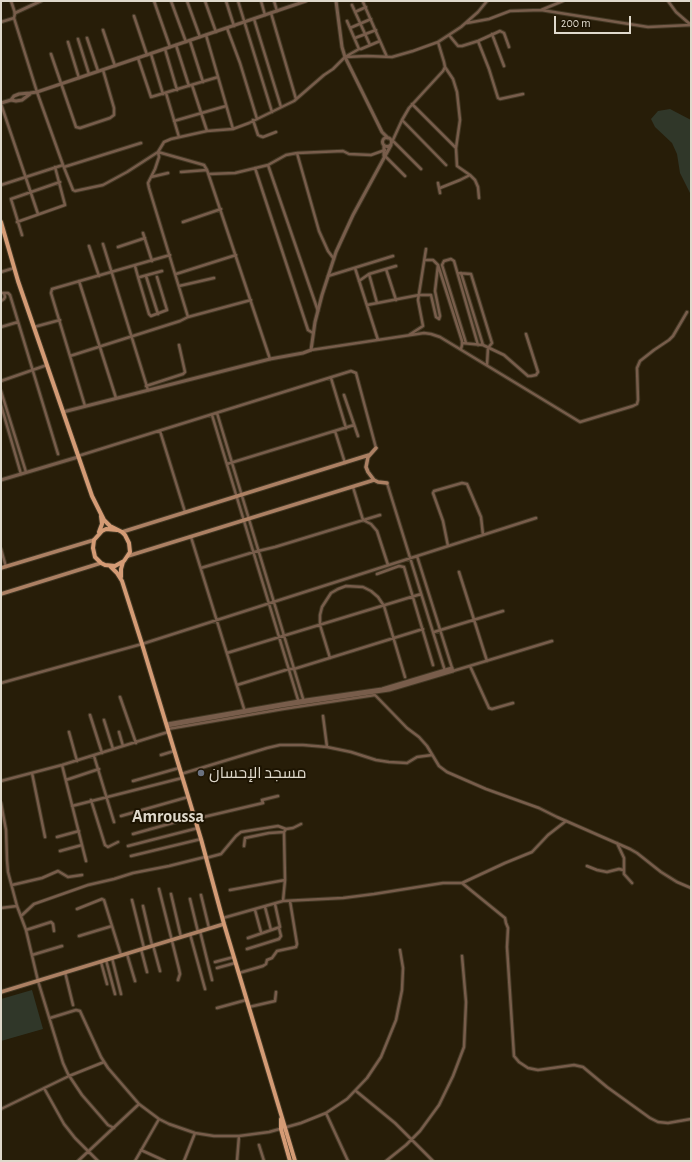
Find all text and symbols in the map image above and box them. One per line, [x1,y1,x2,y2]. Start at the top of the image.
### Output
scale bar [556,8,633,34]
text: 200 m [561,17,591,29]
place label: مسجد الإحسان [209,763,307,783]
marker: مسجد الإحسان [196,768,206,778]
district label: Amroussa [132,806,204,828]

